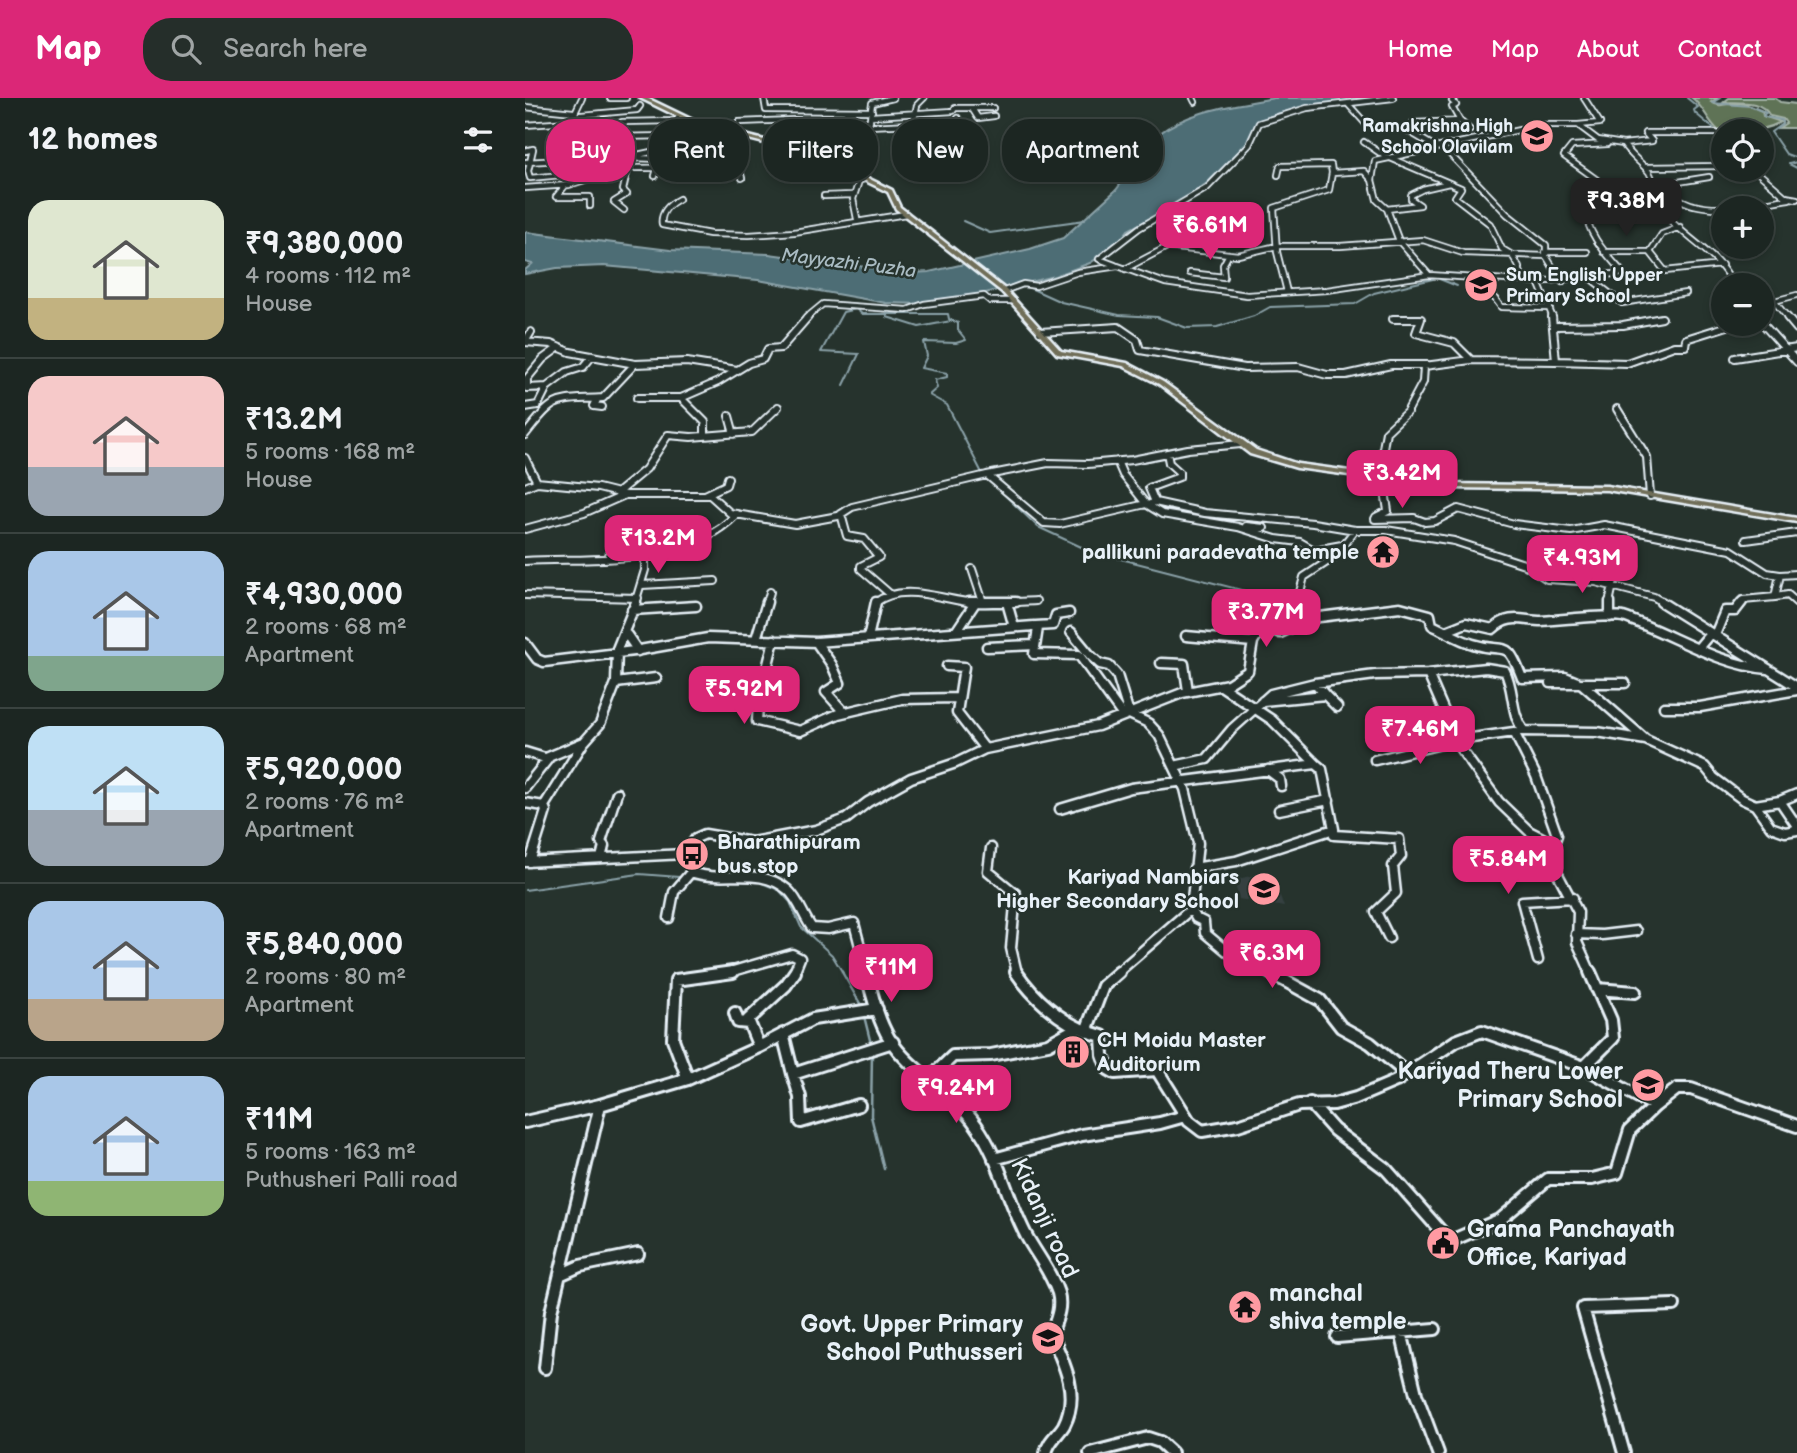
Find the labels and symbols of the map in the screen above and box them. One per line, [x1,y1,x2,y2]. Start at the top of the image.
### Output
place label: Ramakrishna High School Olavilam [1362,116,1513,158]
school or university icon: Ramakrishna High School Olavilam [1518,117,1556,155]
pin: ₹9.38M [1569,178,1683,238]
pin: ₹6.61M [1153,202,1267,262]
water label: Mayyazhi Puzha [780,244,918,283]
place label: Sum English Upper Primary School [1506,265,1663,307]
school or university icon: Sum English Upper Primary School [1462,266,1500,304]
pin: ₹3.42M [1345,450,1459,510]
pin: ₹13.2M [601,516,715,575]
temple icon: pallikuni paradevatha temple [1364,533,1402,571]
pin: ₹4.93M [1525,536,1639,595]
place label: pallikuni paradevatha temple [1082,540,1359,565]
pin: ₹3.77M [1209,589,1323,649]
pin: ₹5.92M [687,666,801,726]
pin: ₹7.46M [1363,706,1477,766]
place label: Bharathipuram bus stop [717,830,861,879]
bus stop icon: Bharathipuram bus stop [673,835,711,873]
pin: ₹5.84M [1451,836,1565,896]
place label: Kariyad Nambiars Higher Secondary School [996,865,1239,914]
school or university icon: Kariyad Nambiars Higher Secondary School [1245,870,1283,908]
pin: ₹6.3M [1223,930,1321,990]
pin: ₹11M [850,944,932,1004]
place label: CH Moidu Master Auditorium [1096,1028,1266,1077]
building icon: CH Moidu Master Auditorium [1054,1033,1092,1071]
place label: Kariyad Theru Lower Primary School [1397,1057,1623,1114]
pin: ₹9.24M [899,1066,1013,1125]
school or university icon: Kariyad Theru Lower Primary School [1629,1066,1667,1104]
street label: Kidanji road [1004,1154,1085,1283]
place label: Grama Panchayath Office, Kariyad [1467,1215,1675,1272]
public building icon: Grama Panchayath Office, Kariyad [1424,1224,1462,1262]
place label: manchal shiva temple [1269,1279,1407,1336]
temple icon: manchal shiva temple [1226,1288,1264,1326]
place label: Govt. Upper Primary School Puthusseri [801,1310,1023,1367]
school or university icon: Govt. Upper Primary School Puthusseri [1029,1319,1067,1357]

